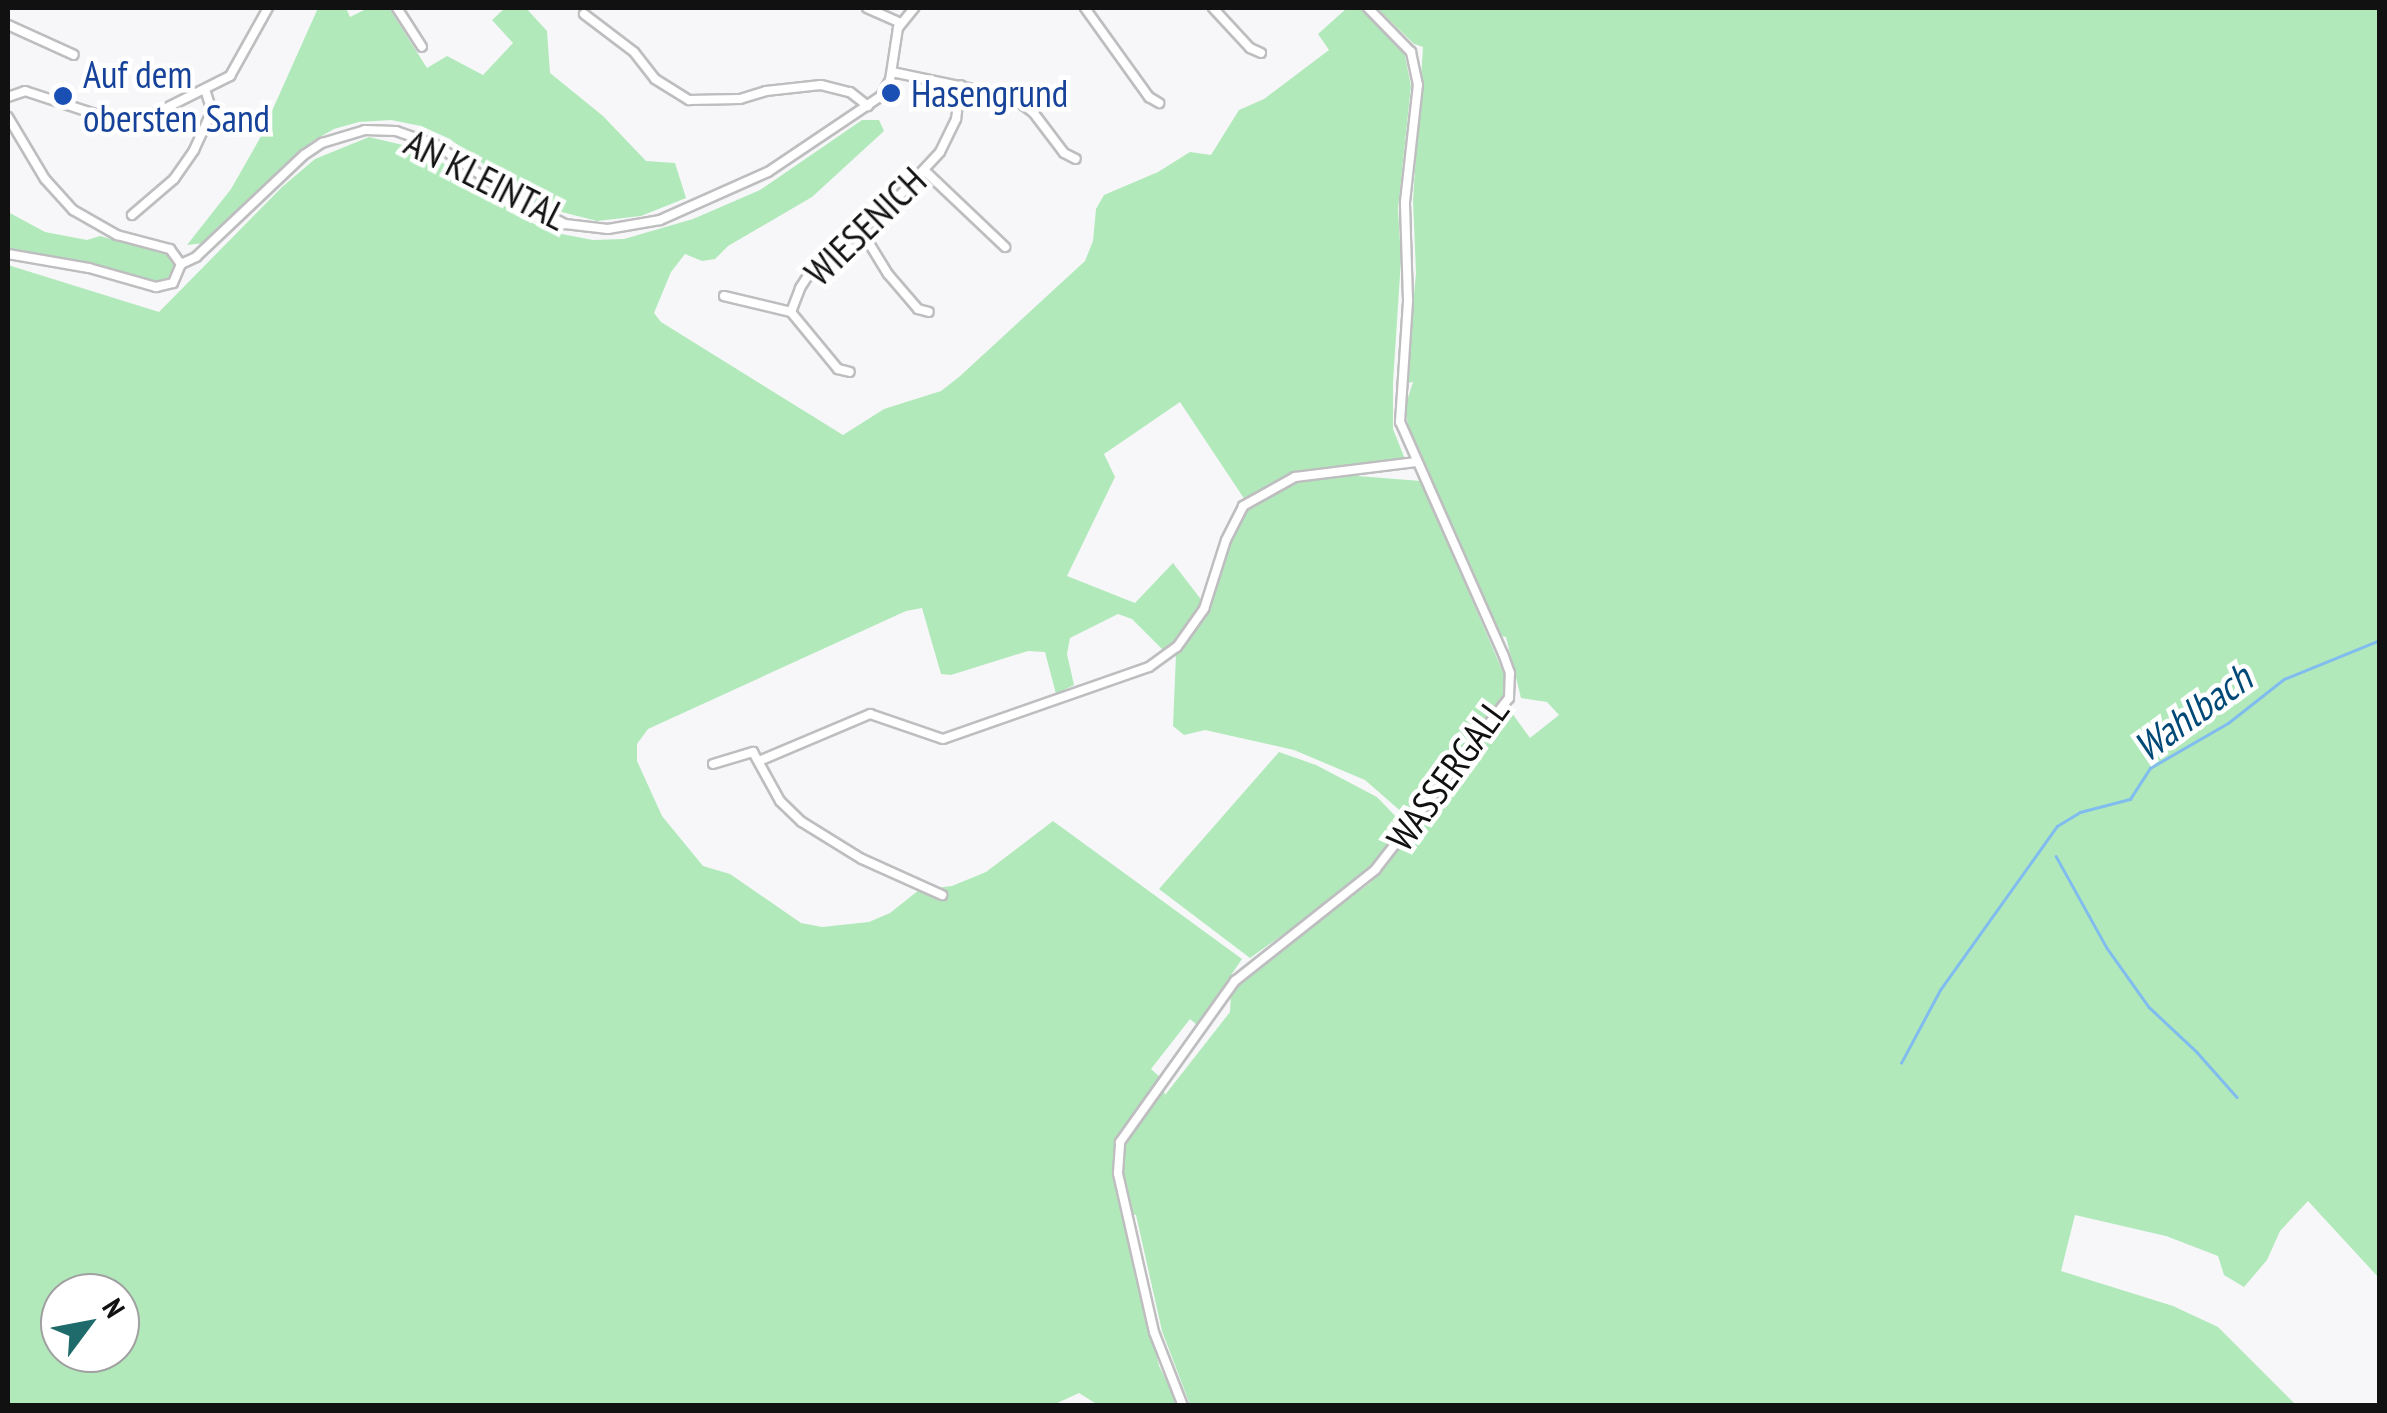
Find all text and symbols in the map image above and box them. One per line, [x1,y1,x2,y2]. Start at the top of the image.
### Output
place label: Auf dem obersten Sand [83,51,270,140]
place label: Hasengrund [911,70,1068,116]
marker: Hasengrund [880,82,902,104]
marker: Auf dem obersten Sand [52,85,74,107]
street label: AN KLEINTAL [398,119,574,239]
street label: WIESENICH [795,157,935,295]
water label: Wahlbach [2124,653,2260,771]
street label: WASSERGALL [1377,689,1517,859]
north arrow [40,1273,140,1373]
text: N [94,1292,134,1324]

